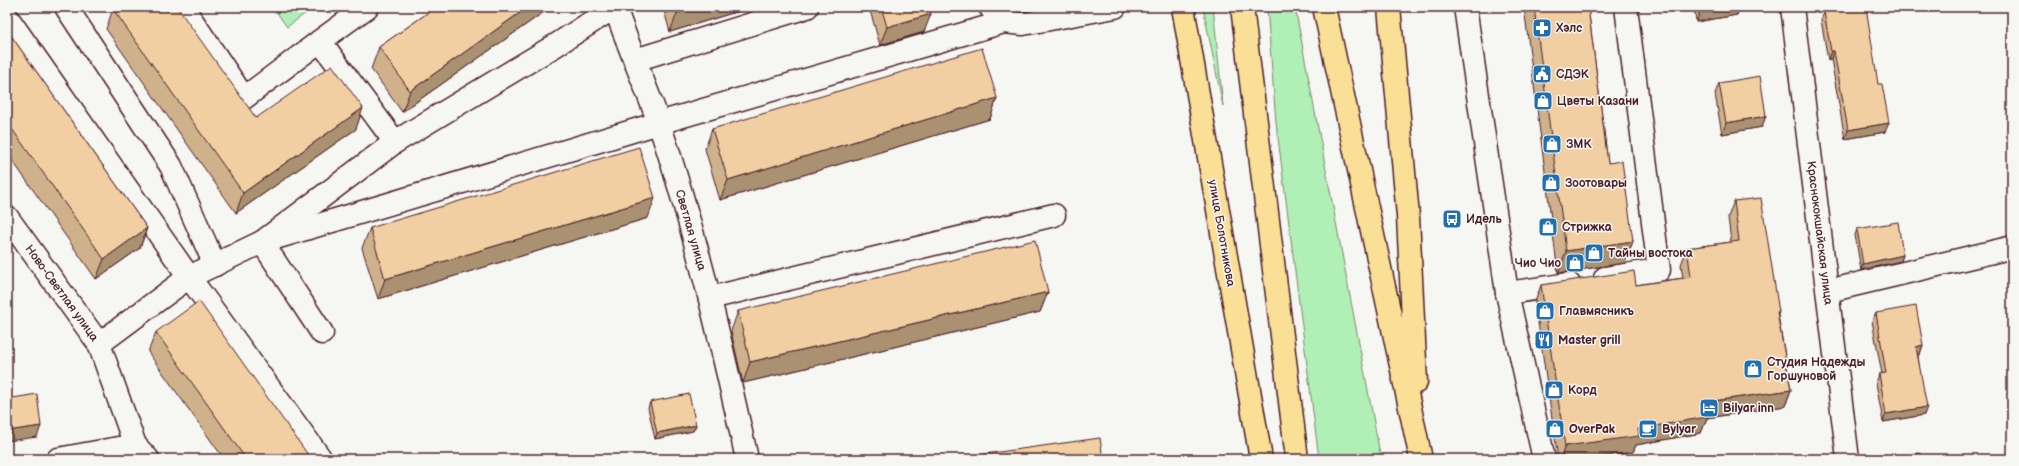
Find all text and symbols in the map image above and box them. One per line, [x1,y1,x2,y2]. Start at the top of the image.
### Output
pharmacy icon: Хэлс [1531,17,1553,39]
place label: Хэлс [1555,21,1582,36]
public building icon: СДЭК [1531,63,1553,85]
place label: СДЭК [1556,67,1590,82]
shop icon: Цветы Казани [1532,90,1554,112]
place label: Цветы Казани [1557,94,1639,109]
shop icon: ЗМК [1541,133,1563,155]
place label: ЗМК [1566,137,1592,152]
street label: Краснококшайская улица [1803,160,1836,306]
shop icon: Зоотовары [1540,172,1562,194]
place label: Зоотовары [1565,176,1627,191]
street label: улица Болотникова [1205,178,1238,288]
street label: Светлая улица [672,188,709,272]
bus stop icon: Идель [1441,208,1463,230]
place label: Идель [1466,212,1502,227]
shop icon: Стрижка [1537,216,1559,238]
place label: Стрижка [1562,220,1613,235]
street label: Ново-Светлая улица [22,242,102,345]
shop icon: Тайны востока [1583,242,1605,264]
place label: Тайны востока [1608,246,1694,261]
shop icon: Чио Чио [1564,252,1586,274]
place label: Чио Чио [1515,256,1561,271]
shop icon: Главмясникъ [1534,300,1556,322]
place label: Главмясникъ [1559,304,1634,319]
restaurant icon: Master grill [1533,329,1555,351]
place label: Master grill [1558,333,1620,348]
place label: Студия Надежды Горшуновой [1767,355,1865,384]
shop icon: Студия Надежды Горшуновой [1742,358,1764,380]
shop icon: Корд [1543,379,1565,401]
place label: Корд [1568,383,1597,398]
hotel icon: Bilyar inn [1698,397,1720,419]
place label: Bilyar inn [1723,401,1774,416]
shop icon: OverPak [1544,418,1566,440]
cafe icon: Bylyar [1637,418,1659,440]
place label: OverPak [1569,422,1616,437]
place label: Bylyar [1662,422,1696,437]

